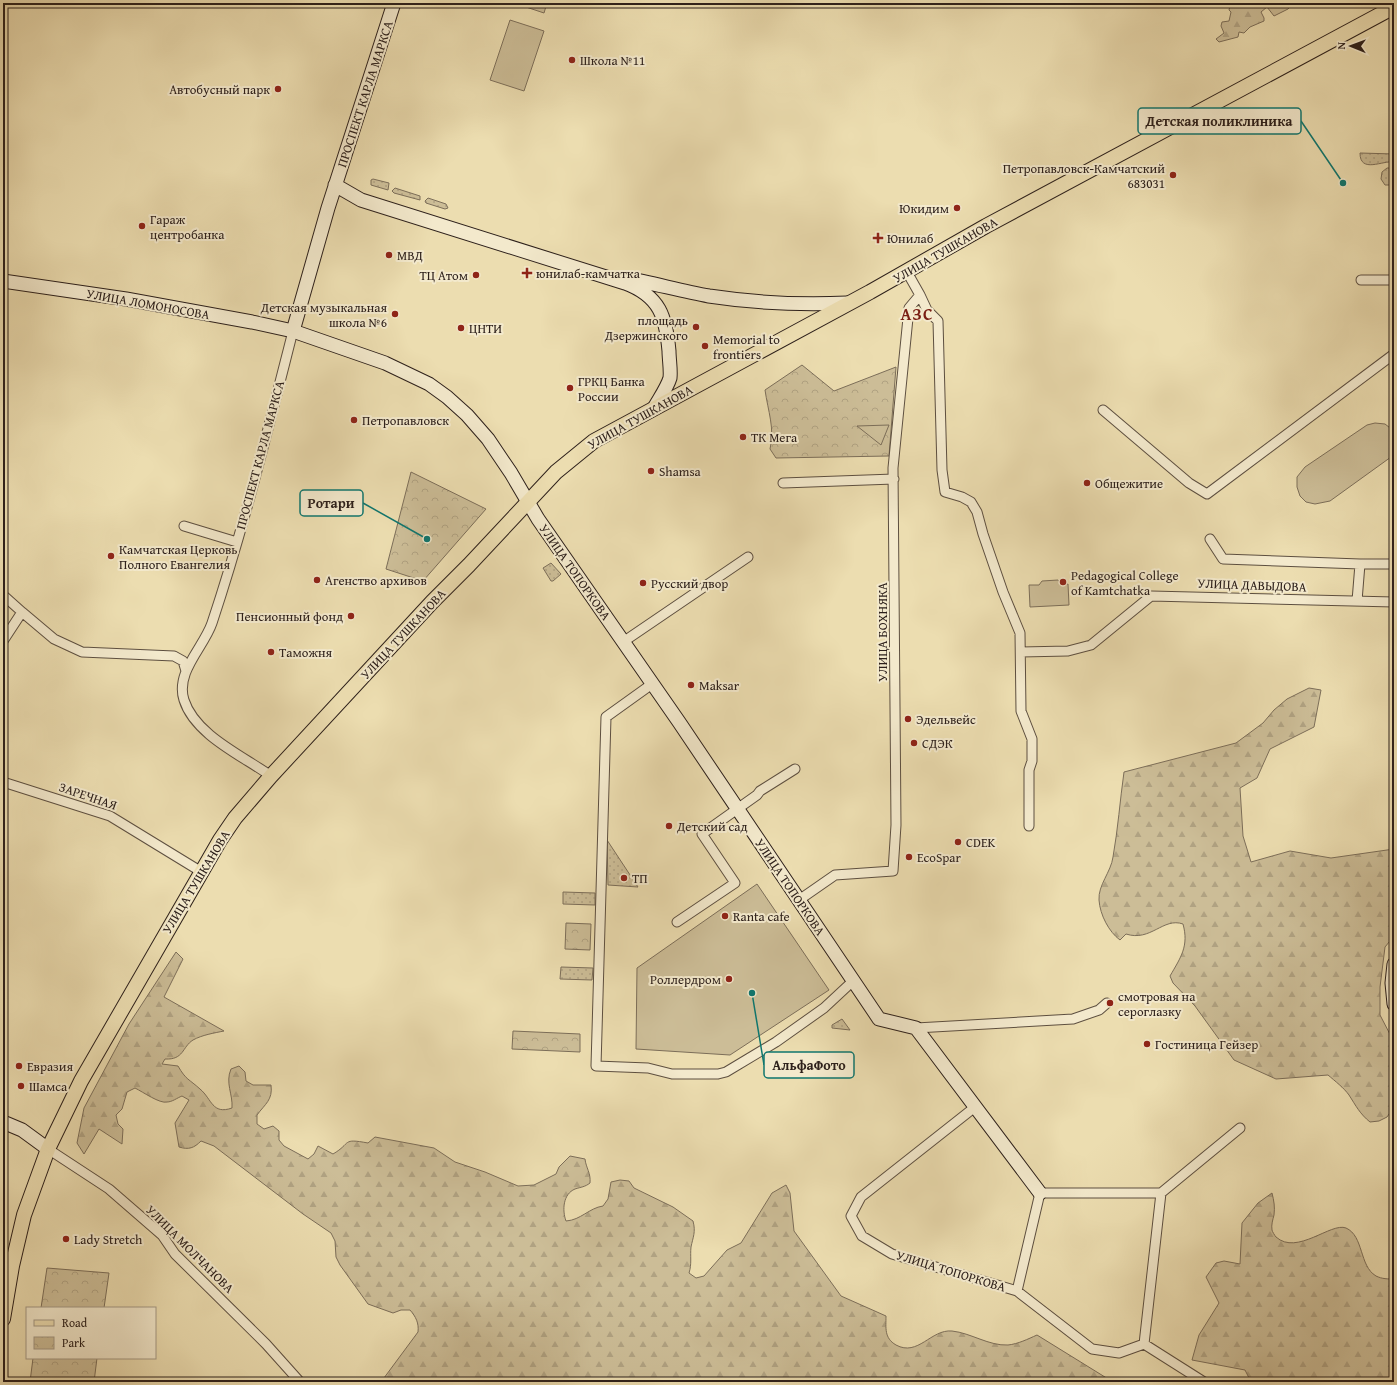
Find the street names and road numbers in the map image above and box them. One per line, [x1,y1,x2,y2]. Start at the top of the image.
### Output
street label: ПРОСПЕКТ КАРЛА МАРКСА [332,18,398,170]
street label: УЛИЦА ТУШКАНОВА [889,212,1001,288]
street label: УЛИЦА ЛОМОНОСОВА [85,284,211,324]
street label: ПРОСПЕКТ КАРЛА МАРКСА [231,378,289,531]
street label: УЛИЦА ТУШКАНОВА [584,380,696,454]
street label: УЛИЦА ТОПОРКОВА [535,520,615,624]
street label: УЛИЦА ДАВЫДОВА [1197,574,1307,596]
street label: УЛИЦА БОХНЯКА [873,582,892,682]
street label: УЛИЦА ТУШКАНОВА [356,584,450,684]
street label: ЗАРЕЧНАЯ [56,777,120,815]
street label: УЛИЦА ТУШКАНОВА [158,827,235,937]
street label: УЛИЦА ТОПОРКОВА [750,835,830,940]
street label: УЛИЦА МОЛЧАНОВА [142,1201,239,1298]
street label: УЛИЦА ТОПОРКОВА [894,1245,1008,1297]

